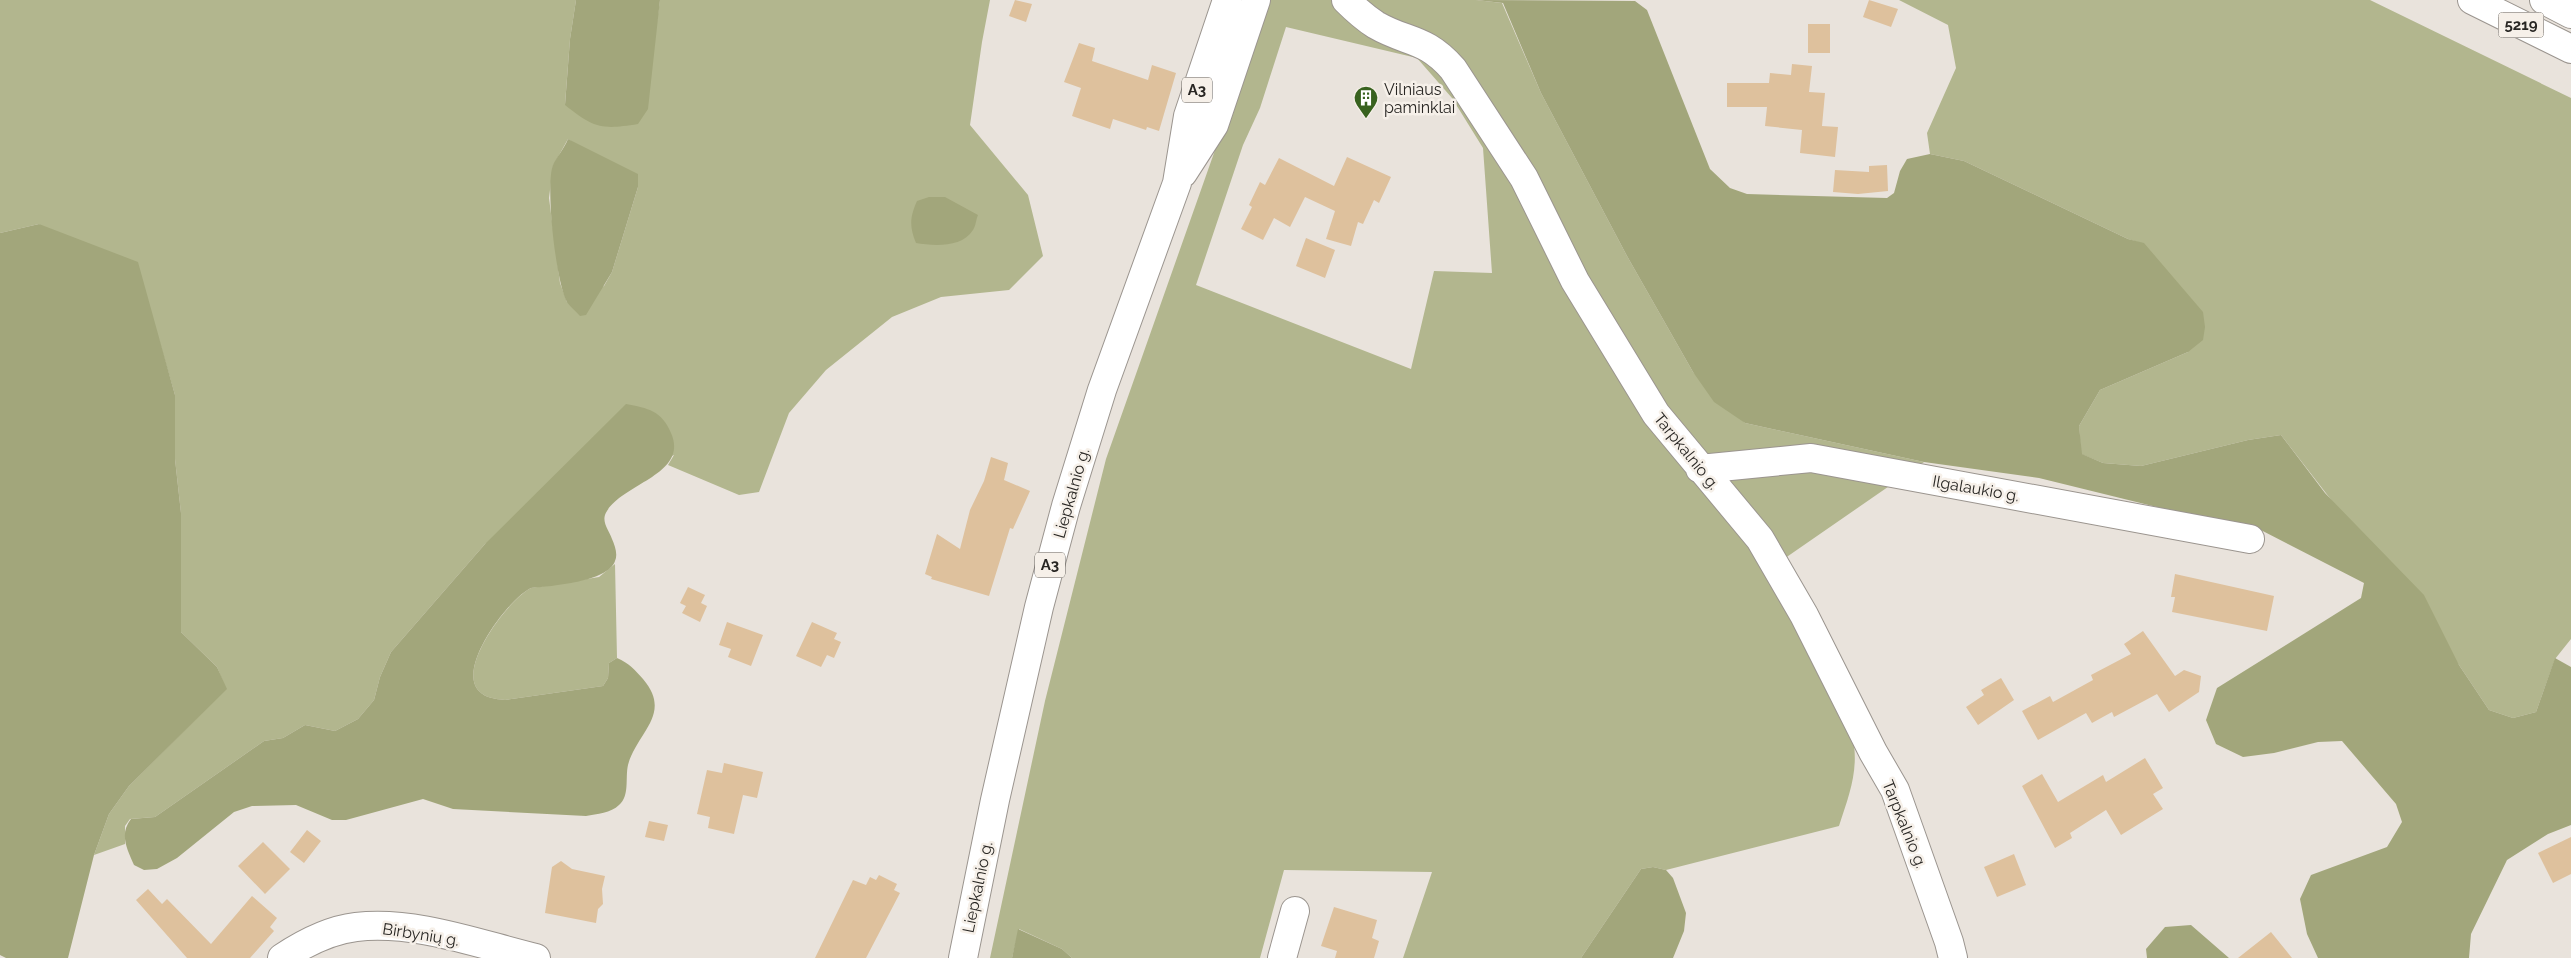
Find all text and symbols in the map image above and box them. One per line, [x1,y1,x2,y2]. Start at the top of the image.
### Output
road number: 5219 [2498,12,2544,38]
road number: A3 [1182,78,1212,102]
place label: Vilniaus paminklai [1384,80,1455,117]
building icon: Vilniaus paminklai [1353,85,1379,119]
street label: Tarpkalnio g. [1650,409,1723,493]
street label: Liepkalnio g. [1050,446,1093,540]
street label: Ilgalaukio g. [1931,471,2021,505]
road number: A3 [1035,552,1065,578]
street label: Tarpkalnio g. [1878,777,1931,871]
street label: Liepkalnio g. [959,840,996,935]
street label: Birbynių g. [381,919,461,950]

